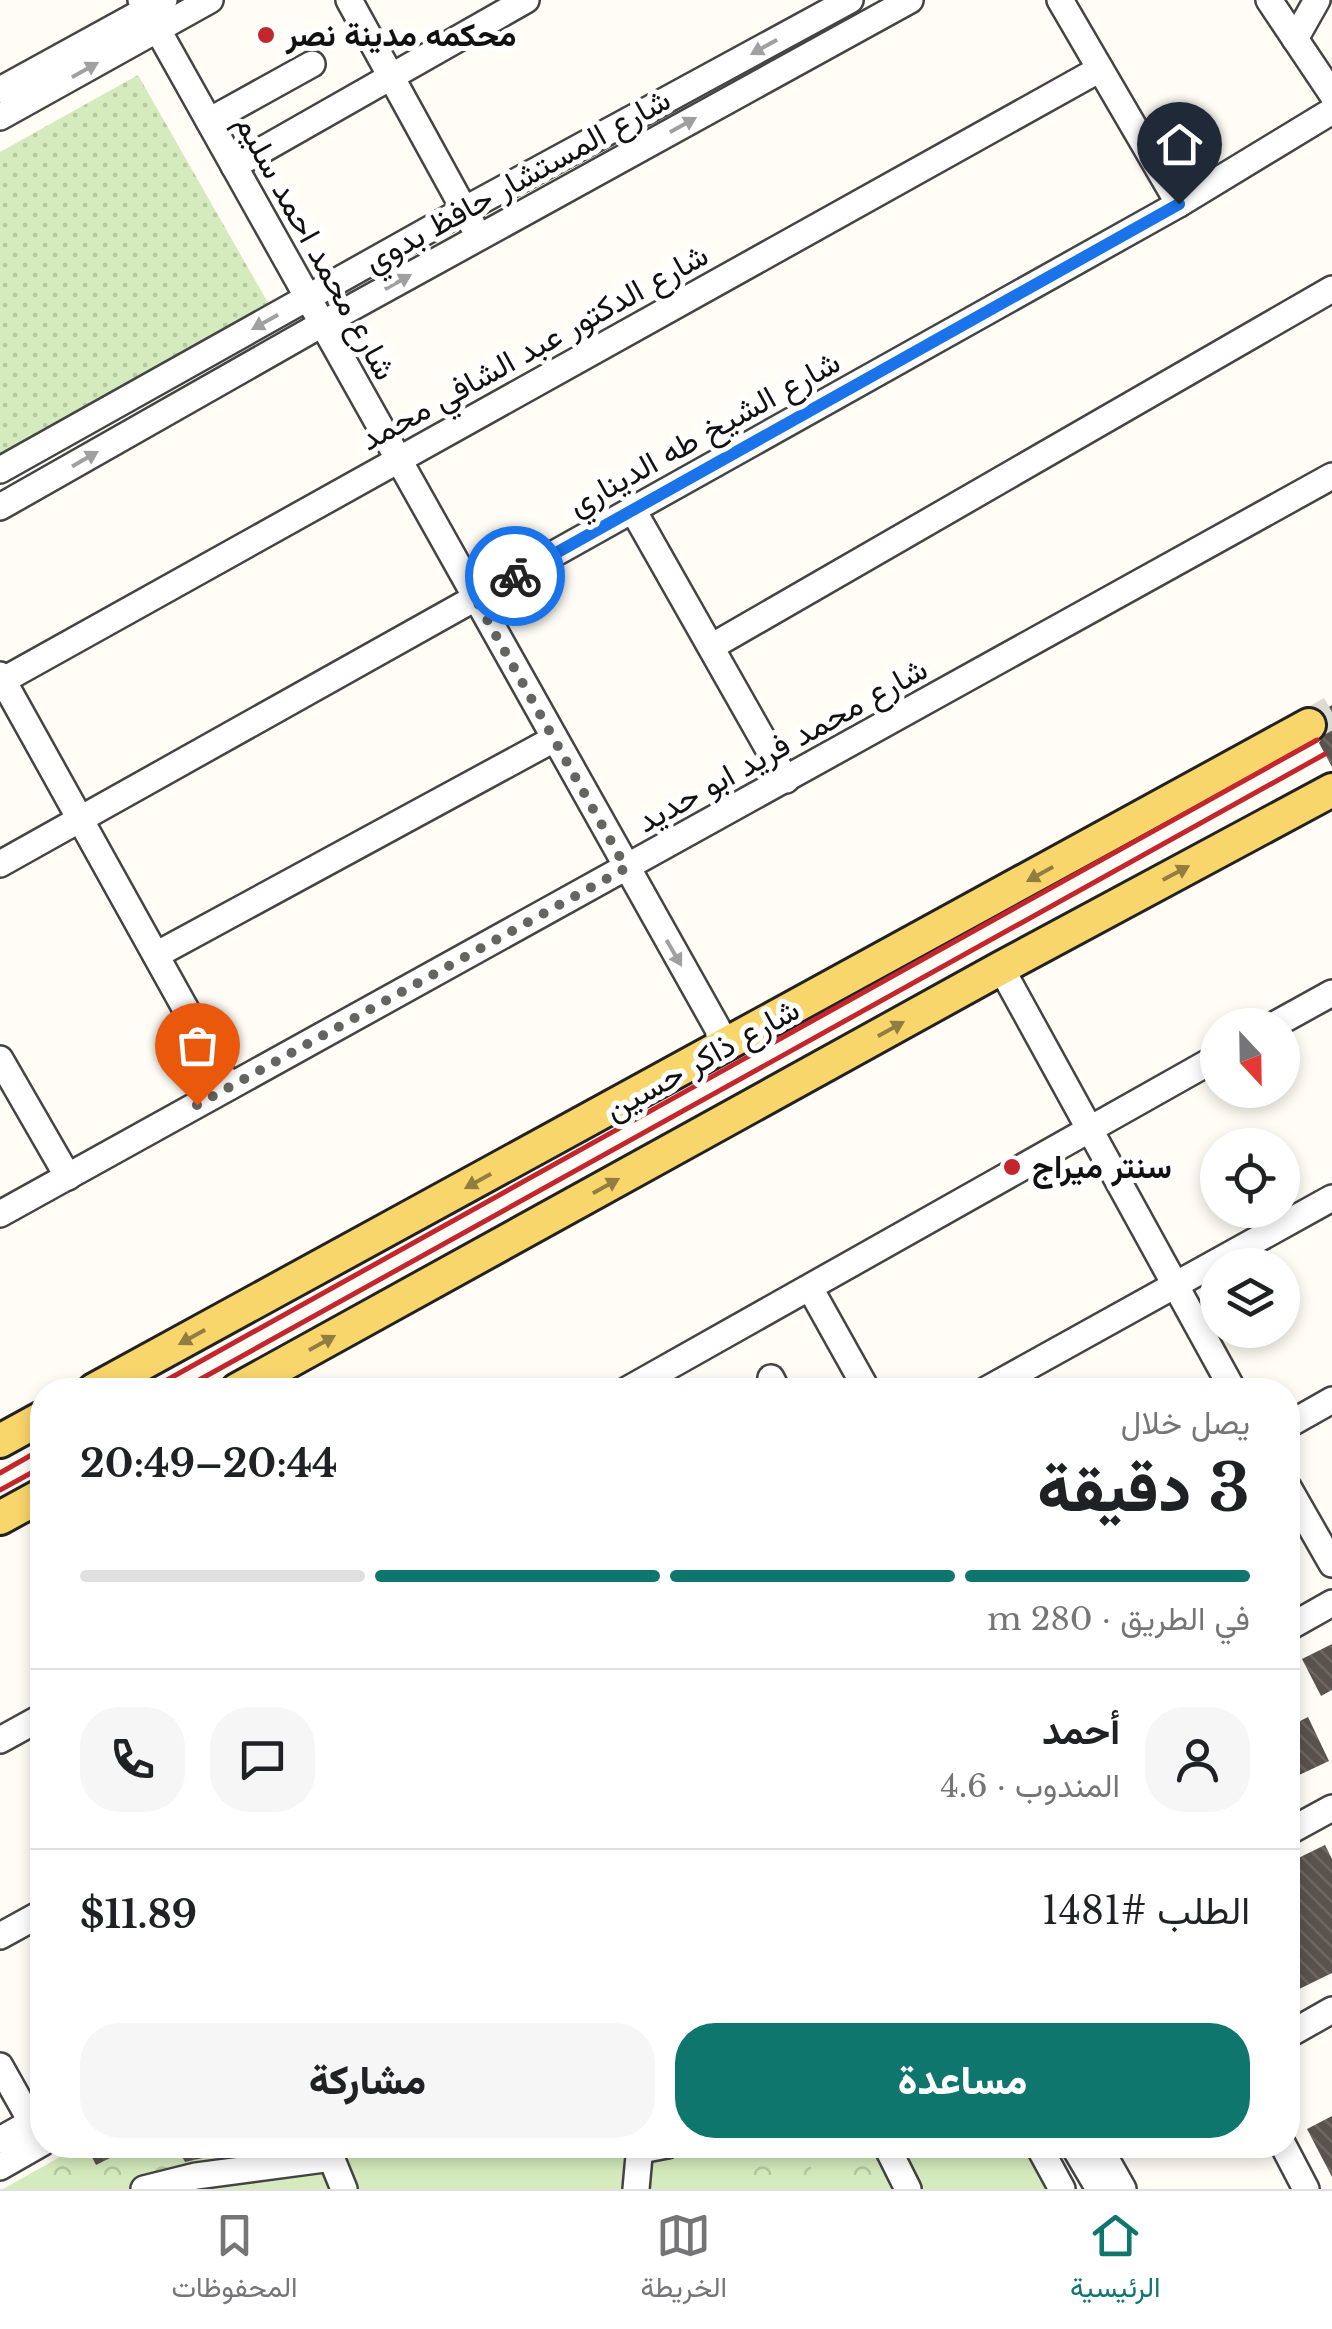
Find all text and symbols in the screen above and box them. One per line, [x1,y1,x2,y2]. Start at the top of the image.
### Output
place label: محكمه مدينة نصر [285,15,516,55]
marker: محكمه مدينة نصر [255,24,277,46]
one-way arrow [750,37,778,55]
one-way arrow [71,61,100,78]
street label: شارع المستشار حافظ بدوي [357,79,680,286]
pin [1137,102,1222,205]
street label: شارع محمد احمد سليم [225,107,406,388]
one-way arrow [669,117,697,135]
icon: home [1152,117,1207,172]
street label: شارع الدكتور عبد الشافي محمد [353,235,718,465]
one-way arrow [384,274,413,291]
one-way arrow [251,312,279,330]
street label: شارع الشيخ طه الديناري [561,342,850,530]
one-way arrow [71,450,99,468]
courier [465,526,565,626]
icon: bike [488,549,543,604]
street label: شارع محمد فريد ابو حديد [630,649,935,843]
one-way arrow [1026,865,1054,883]
one-way arrow [1162,865,1191,882]
one-way arrow [665,939,682,967]
street label: شارع ذاكر حسين [598,989,807,1131]
pin [155,1003,240,1106]
north arrow [1200,1008,1300,1108]
map controls [1200,1008,1300,1348]
icon: bag [170,1018,225,1073]
one-way arrow [877,1020,905,1038]
button: locate [1200,1128,1300,1228]
place label: سنتر ميراج [1032,1147,1172,1189]
marker: سنتر ميراج [1001,1156,1023,1178]
one-way arrow [463,1172,492,1189]
one-way arrow [592,1177,621,1194]
button: layers [1200,1248,1300,1348]
one-way arrow [178,1328,207,1345]
one-way arrow [308,1334,336,1352]
text: يصل خلال [1121,1403,1250,1443]
text: 20:44–20:49 [80,1440,338,1487]
text: 3 دقيقة [1037,1448,1250,1529]
text: في الطريق · 280 m [987,1599,1250,1639]
button: phone [80,1707,185,1812]
button: chat [210,1707,315,1812]
text: أحمد [1042,1707,1120,1754]
button: person [1145,1707,1250,1812]
text: المندوب · 4.6 [940,1766,1120,1806]
text: الطلب #1481 [1042,1887,1250,1934]
text: $11.89 [80,1891,197,1938]
button: مشاركة [80,2023,655,2138]
button: مساعدة [675,2023,1250,2138]
tab: المحفوظات [171,2208,298,2312]
tab: الخريطة [641,2208,727,2312]
tab: الرئيسية [1070,2208,1161,2312]

